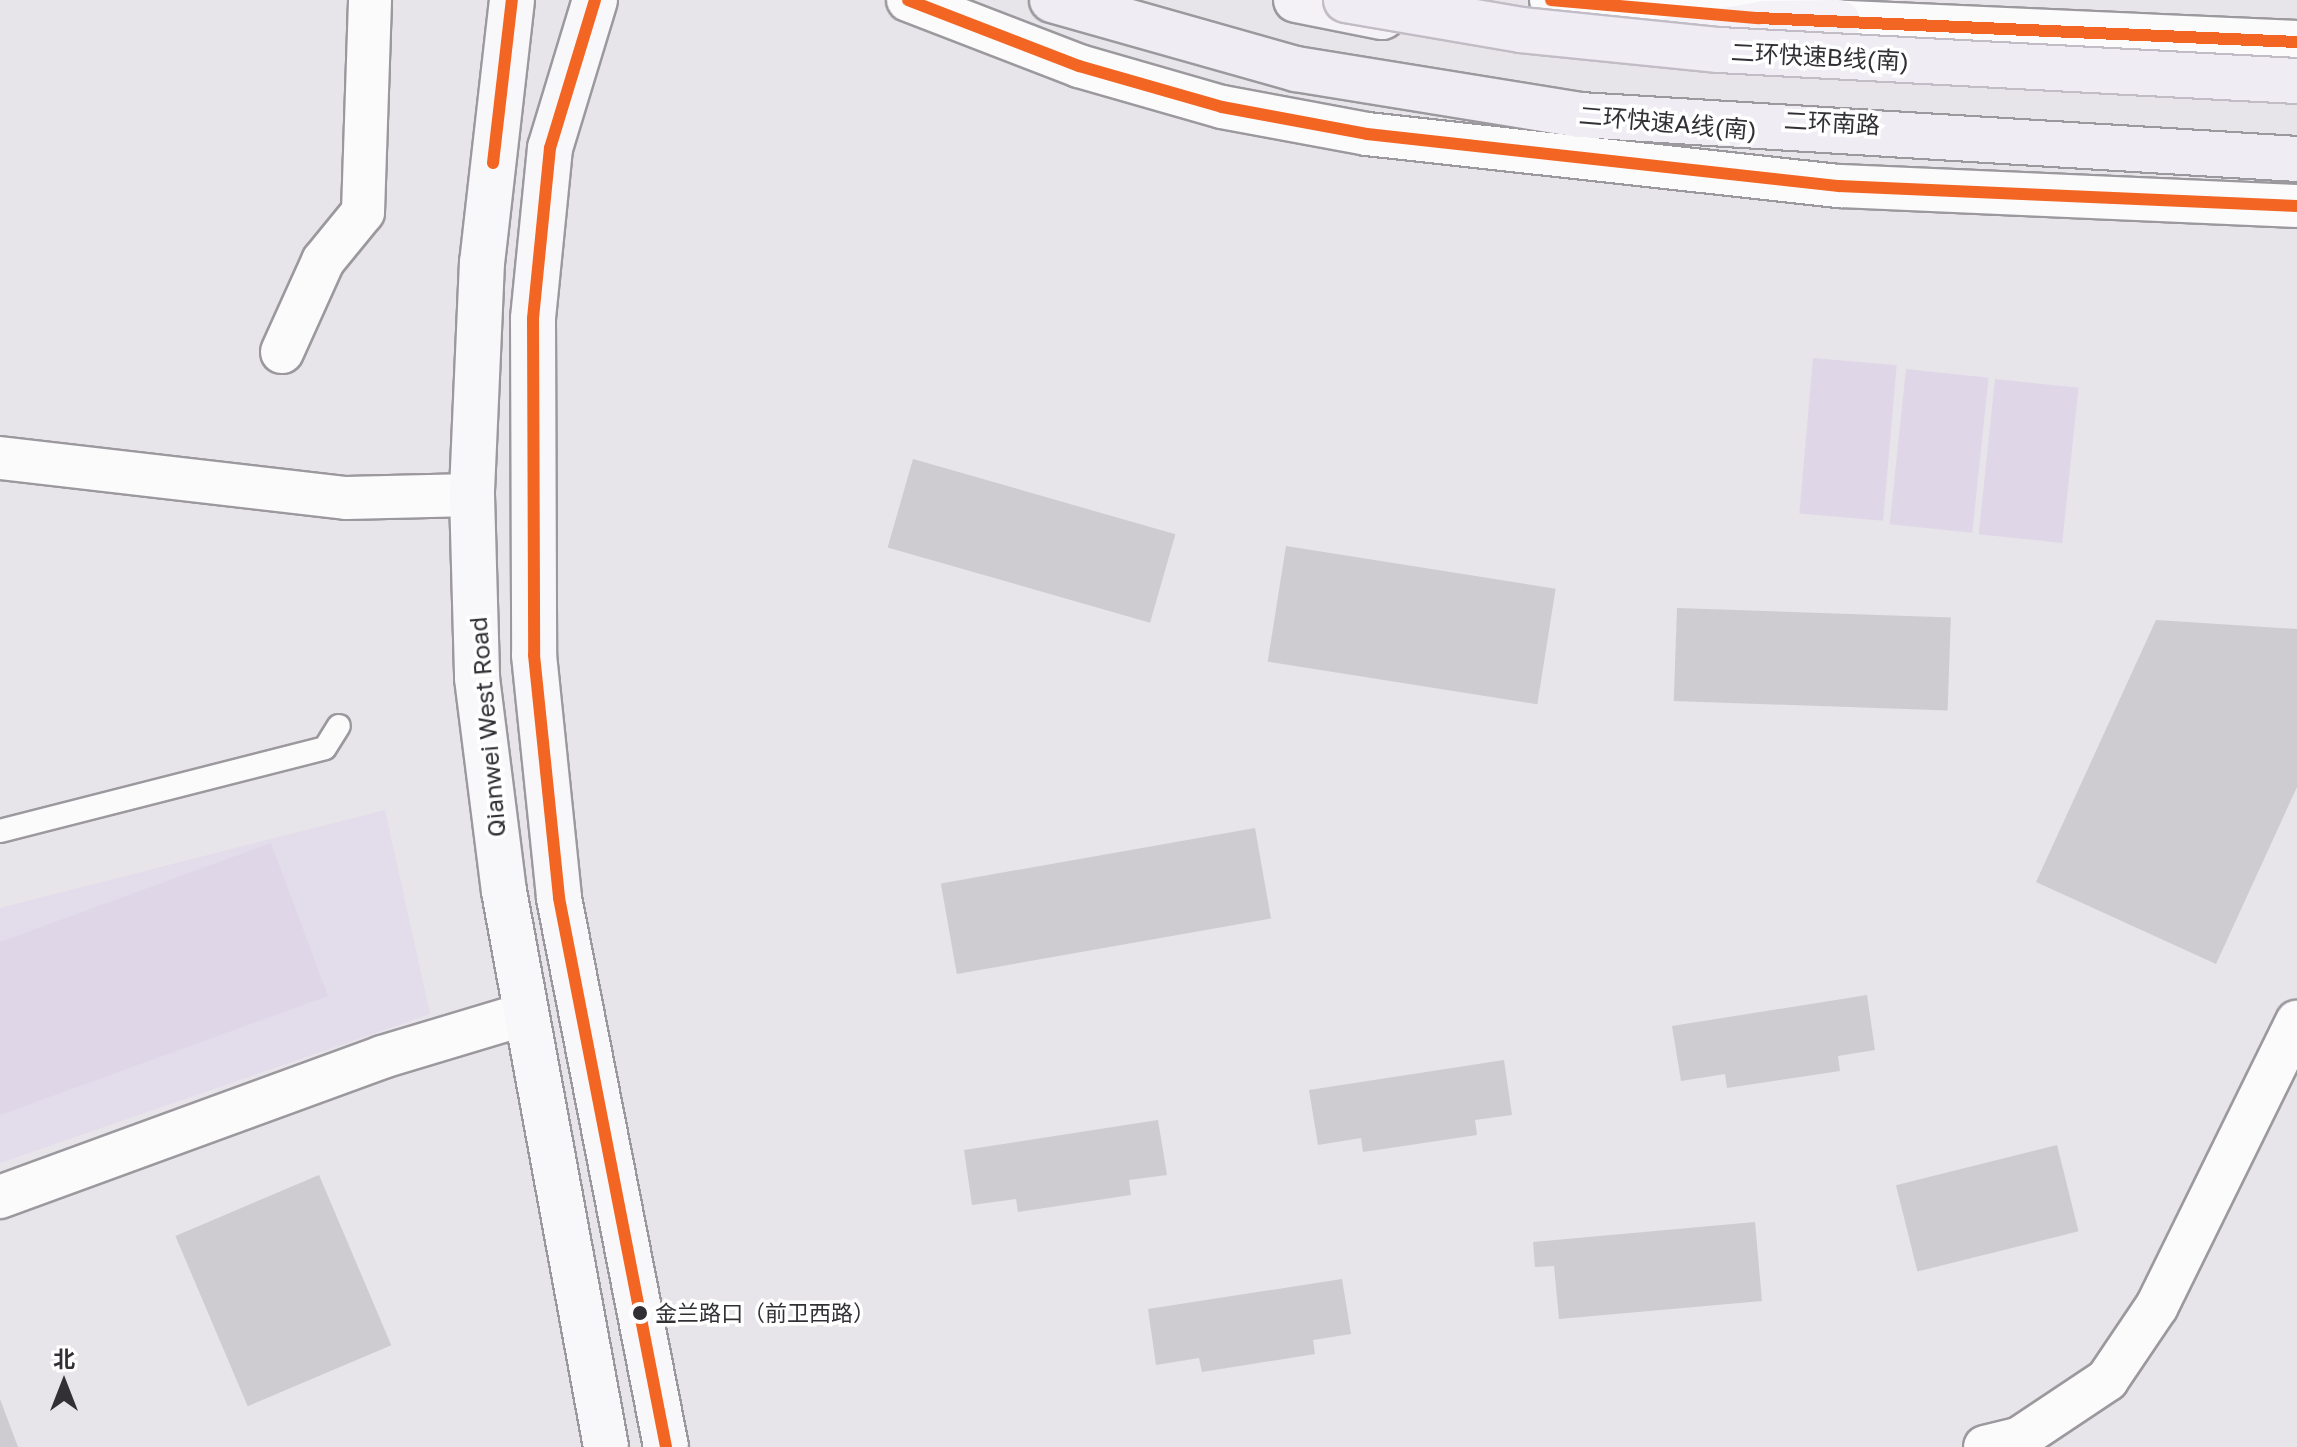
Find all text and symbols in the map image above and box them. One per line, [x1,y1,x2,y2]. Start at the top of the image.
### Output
street label: 二环快速B线(南) [1730,37,1910,75]
street label: 二环快速A线(南) [1578,100,1758,144]
street label: 二环南路 [1783,105,1881,139]
street label: Qianwei West Road [463,616,511,838]
place label: 金兰路口（前卫西路） [655,1300,875,1326]
marker: 金兰路口（前卫西路） [632,1305,648,1321]
north arrow [24,1343,104,1423]
text: 北 [53,1345,75,1372]

